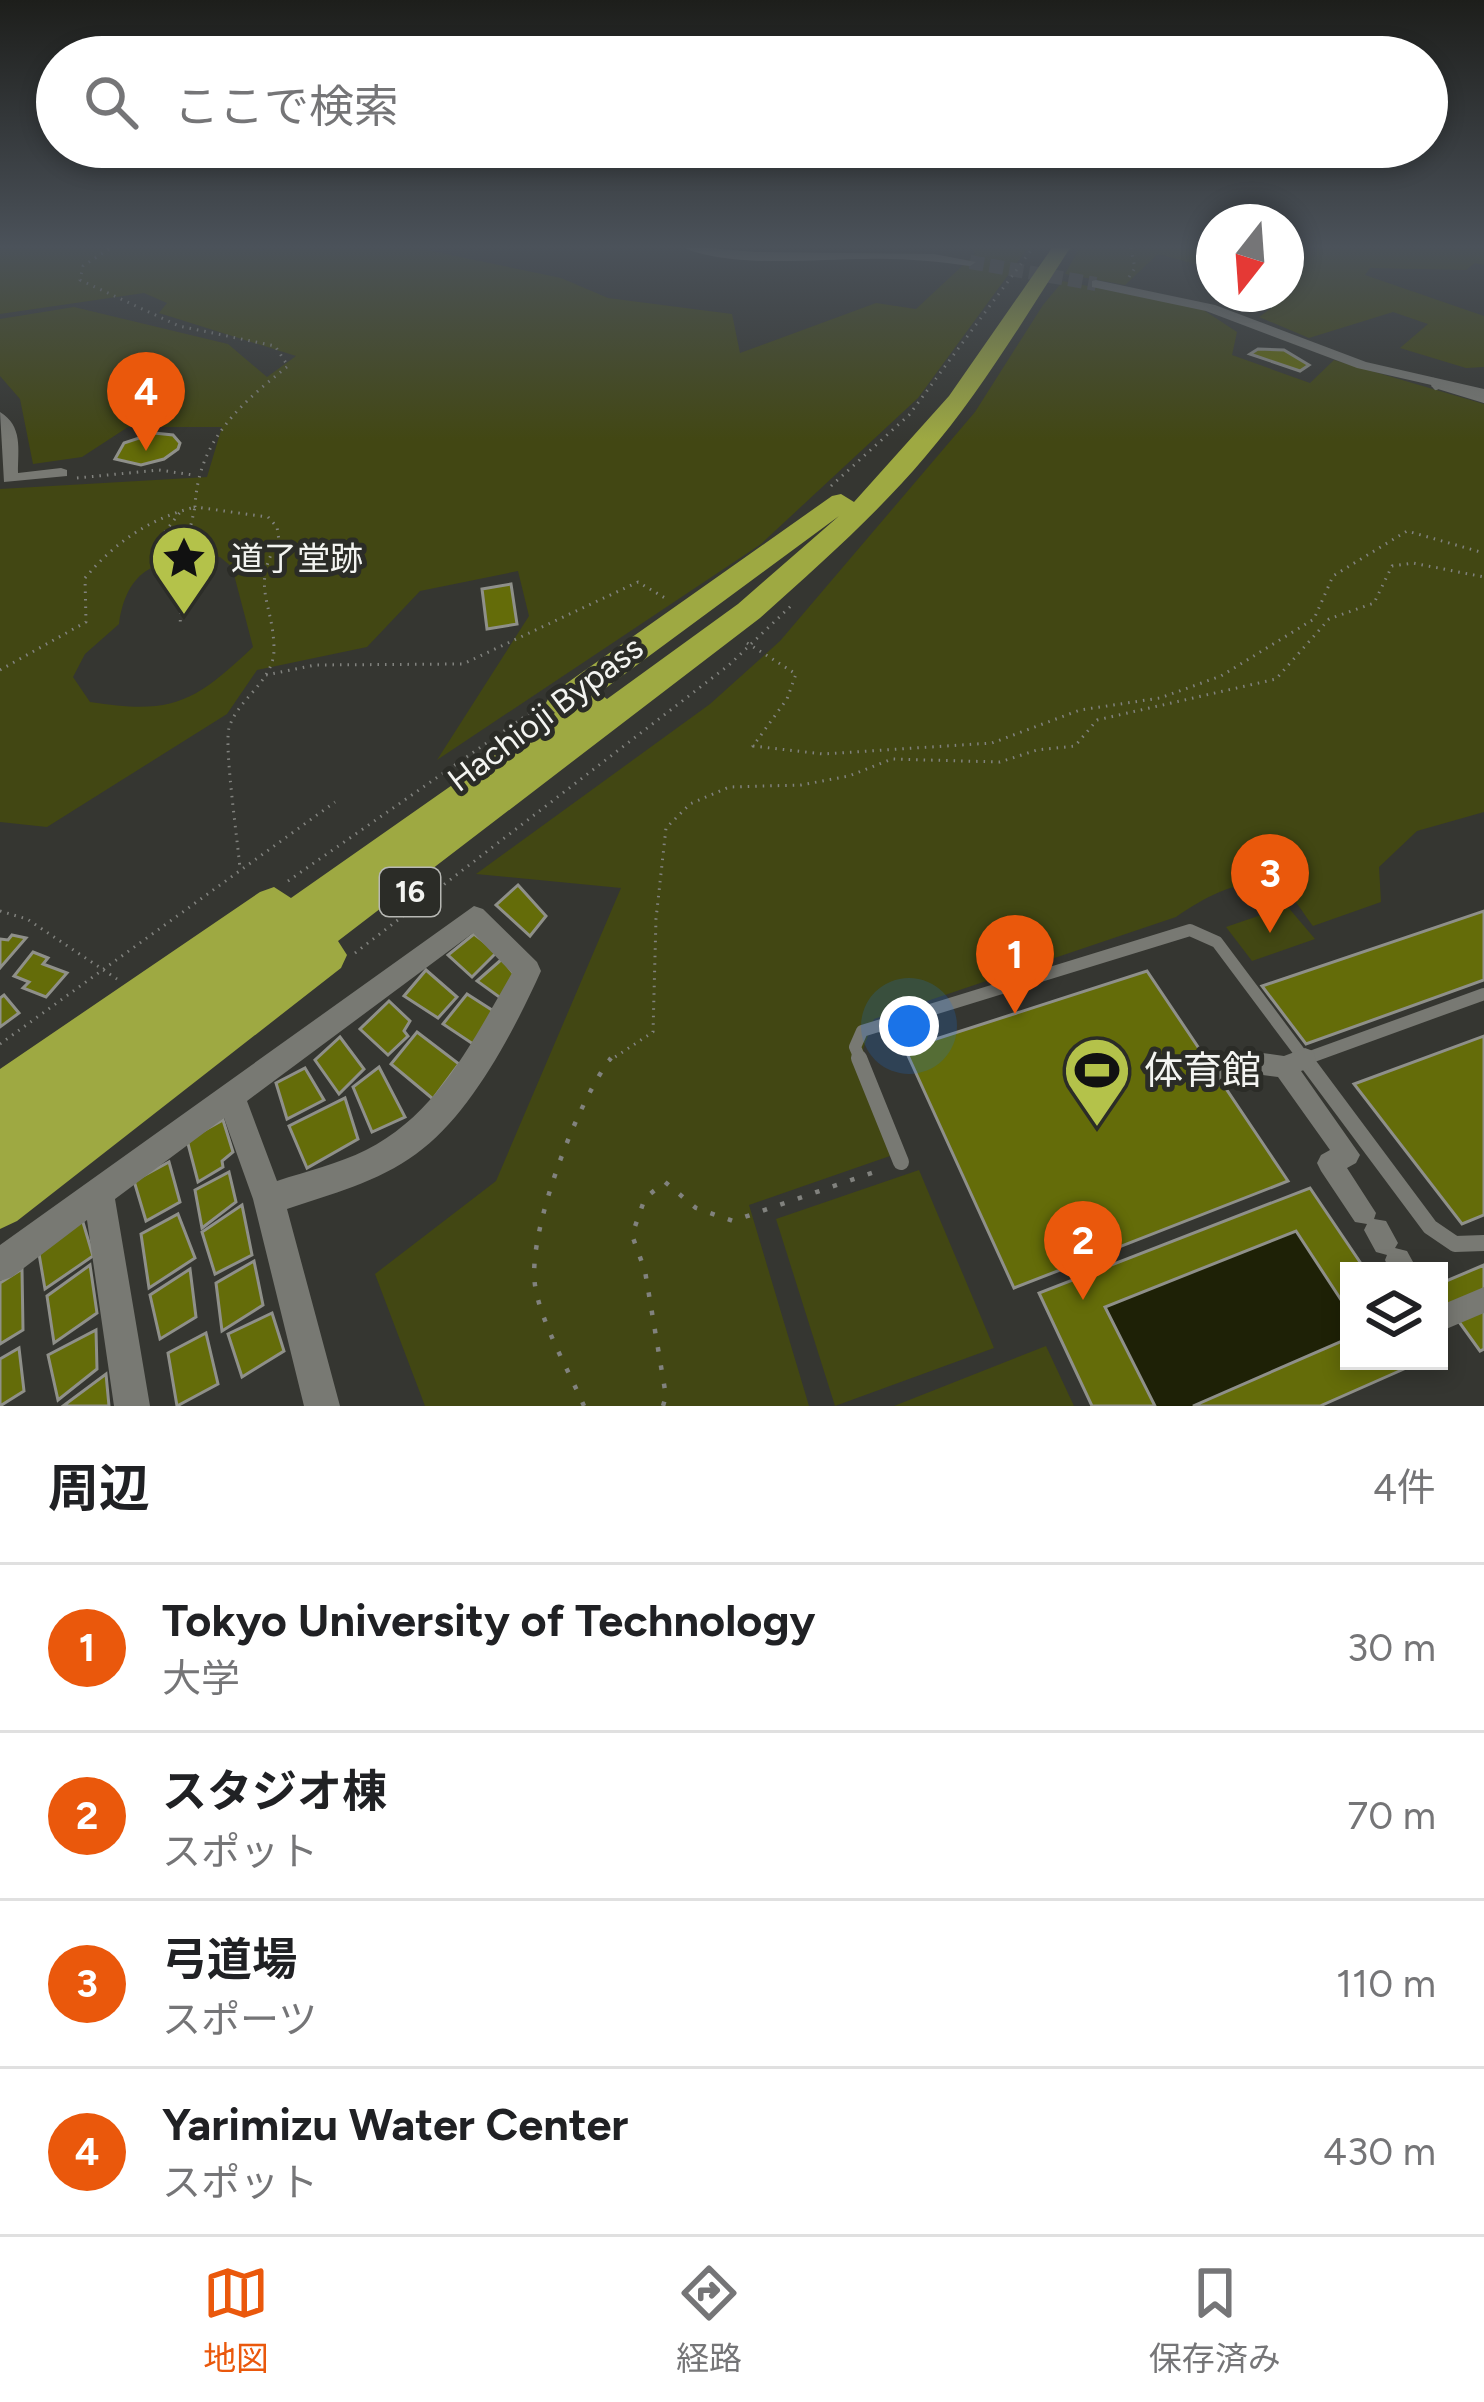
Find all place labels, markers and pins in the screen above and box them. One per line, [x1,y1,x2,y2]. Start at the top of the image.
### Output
pin: 4 [107,352,185,451]
place icon: 道了堂跡 [149,523,219,617]
place label: 道了堂跡 [231,539,363,578]
pin: 3 [1231,834,1309,933]
pin: 1 [976,915,1054,1014]
sports icon: 体育館 [1062,1035,1132,1129]
place label: 体育館 [1144,1047,1261,1094]
pin: 2 [1044,1201,1122,1300]

